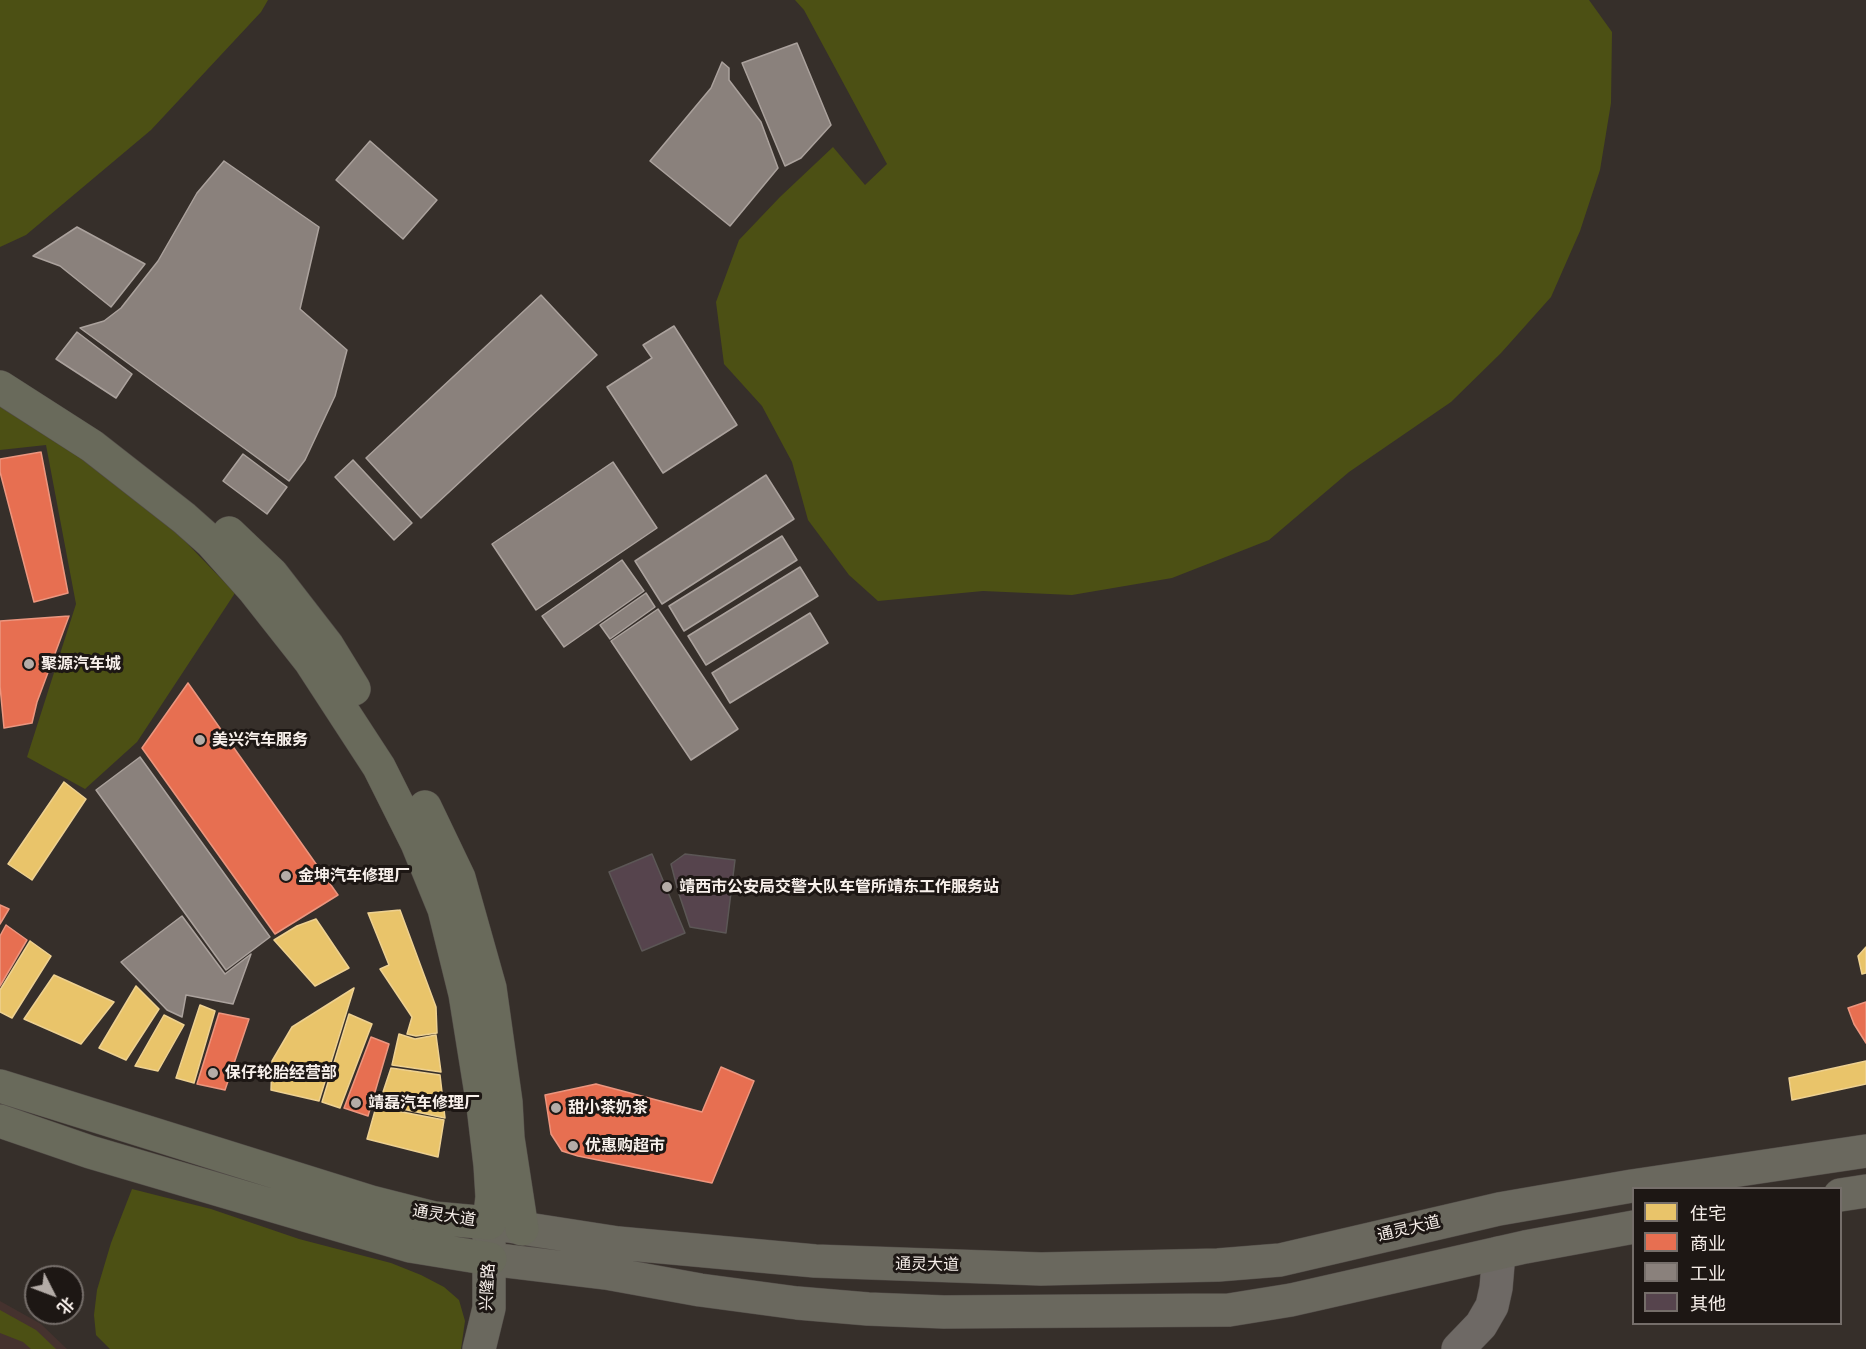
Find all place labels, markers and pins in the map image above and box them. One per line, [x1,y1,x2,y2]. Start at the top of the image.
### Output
place label: 聚源汽车城 [41,654,121,674]
marker: 聚源汽车城 [22,657,36,671]
place label: 美兴汽车服务 [212,730,308,750]
marker: 美兴汽车服务 [193,733,207,747]
place label: 金坤汽车修理厂 [298,866,410,886]
marker: 金坤汽车修理厂 [279,869,293,883]
place label: 靖西市公安局交警大队车管所靖东工作服务站 [679,877,999,897]
marker: 靖西市公安局交警大队车管所靖东工作服务站 [660,880,674,894]
place label: 保仔轮胎经营部 [225,1063,337,1083]
marker: 保仔轮胎经营部 [206,1066,220,1080]
place label: 靖磊汽车修理厂 [368,1093,480,1113]
marker: 靖磊汽车修理厂 [349,1096,363,1110]
place label: 甜小茶奶茶 [568,1098,648,1118]
marker: 甜小茶奶茶 [549,1101,563,1115]
place label: 优惠购超市 [585,1136,665,1156]
marker: 优惠购超市 [566,1139,580,1153]

